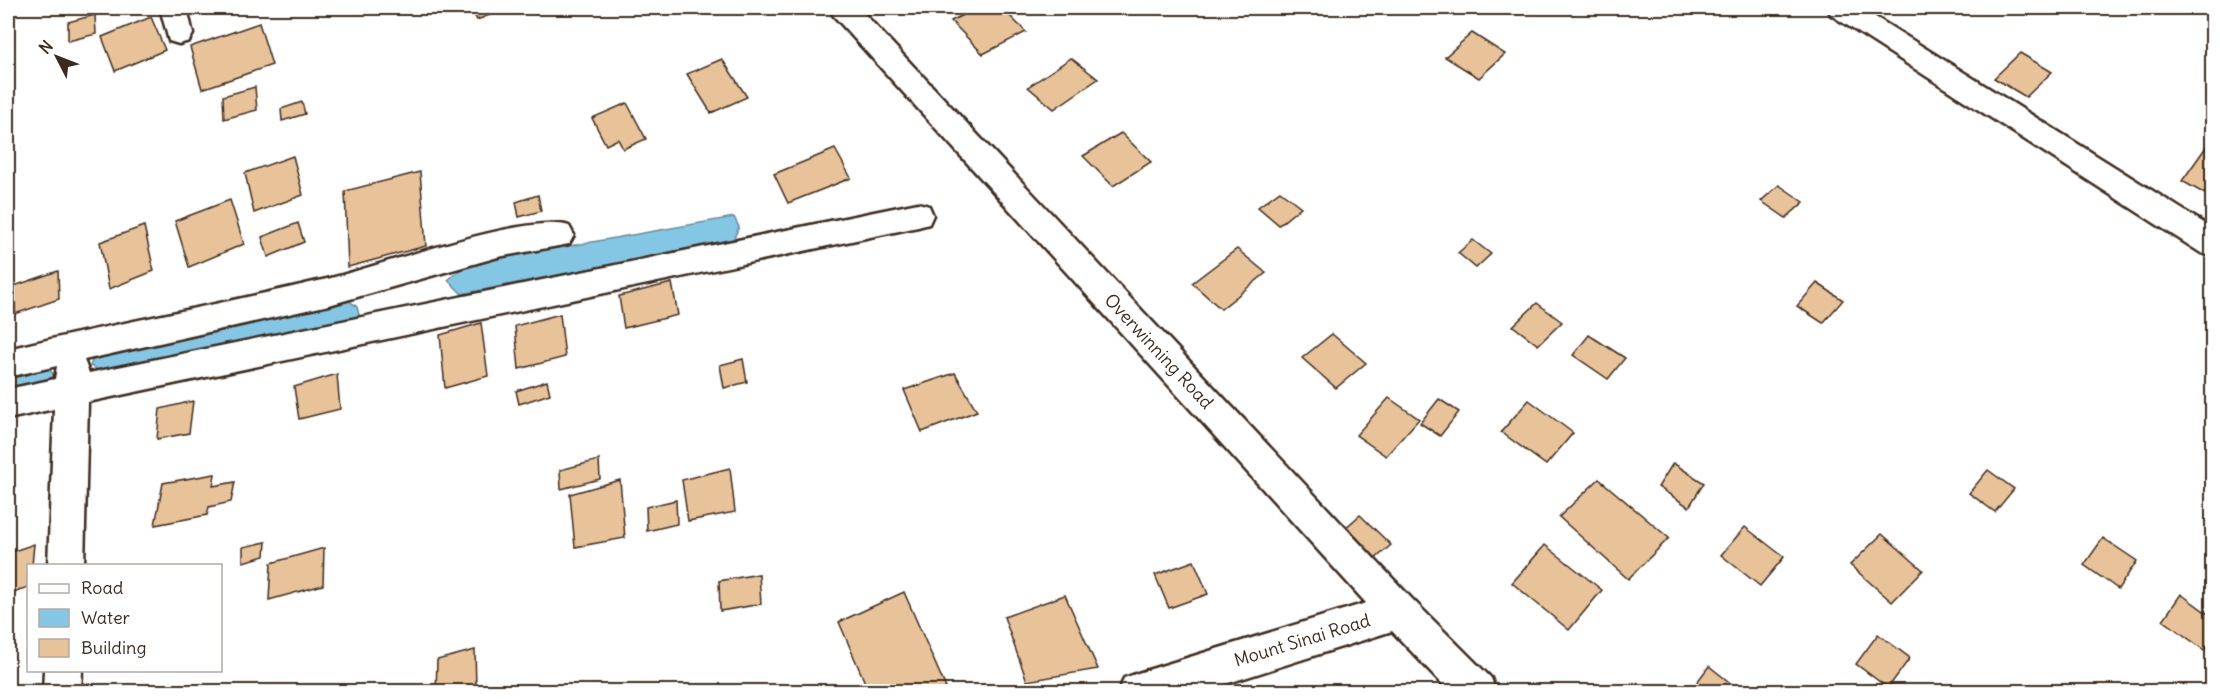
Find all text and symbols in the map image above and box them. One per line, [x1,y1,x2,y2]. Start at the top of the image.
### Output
north arrow [27,27,87,87]
text: N [35,36,57,58]
street label: Overwinning Road [1100,288,1219,414]
legend [27,564,222,672]
text: Road [81,576,124,599]
text: Water [81,606,131,629]
street label: Mount Sinai Road [1231,608,1373,672]
text: Building [81,636,146,659]

